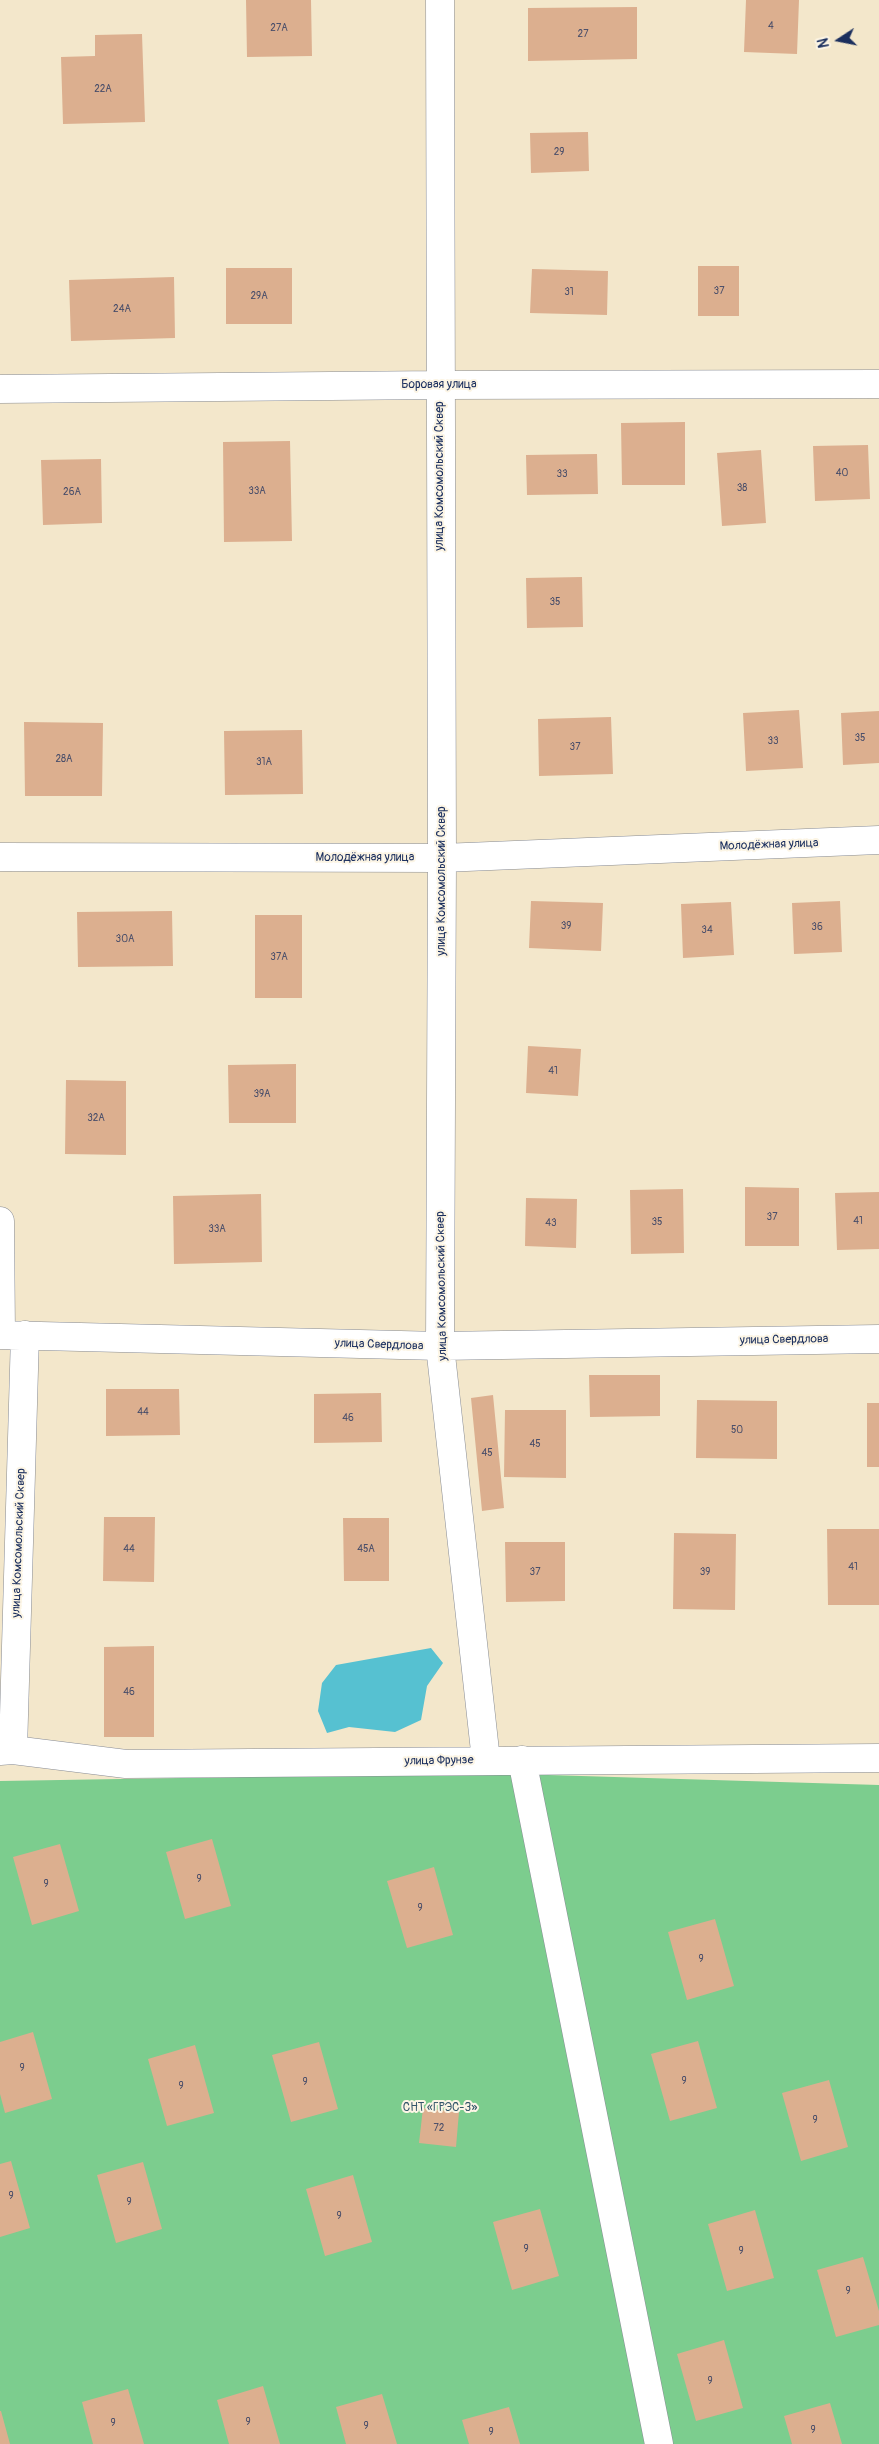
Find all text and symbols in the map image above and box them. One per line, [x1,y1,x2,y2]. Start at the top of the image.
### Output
north arrow [814,15,864,65]
house number: 4 [768,20,774,32]
house number: 27А [270,22,288,34]
house number: 27 [578,28,588,40]
text: N [815,37,833,49]
house number: 22А [94,83,112,95]
house number: 29 [554,146,564,158]
house number: 37 [714,285,724,297]
house number: 31 [564,286,574,298]
house number: 29А [250,290,268,302]
house number: 24А [113,303,131,315]
street label: Боровая улица [401,378,477,392]
street label: улица Комсомольский Сквер [433,401,447,551]
house number: 40 [836,467,848,479]
house number: 33 [556,468,568,480]
house number: 38 [737,482,747,494]
house number: 33А [248,485,266,497]
house number: 26А [63,486,81,498]
house number: 35 [550,596,560,608]
house number: 35 [855,732,865,744]
house number: 33 [767,735,779,747]
house number: 37 [570,741,580,753]
house number: 28А [55,753,73,765]
house number: 31А [256,756,272,768]
street label: улица Комсомольский Сквер [435,806,449,956]
street label: Молодёжная улица [719,836,819,854]
street label: Молодёжная улица [316,851,414,865]
house number: 39 [561,920,571,932]
house number: 36 [811,921,823,933]
house number: 34 [701,924,713,936]
house number: 30А [116,933,134,945]
house number: 37А [270,951,288,963]
house number: 41 [548,1065,558,1077]
house number: 39А [253,1088,271,1100]
house number: 32А [87,1112,105,1124]
street label: улица Комсомольский Сквер [433,1211,451,1361]
house number: 37 [767,1211,777,1223]
house number: 41 [853,1215,863,1227]
house number: 35 [652,1216,662,1228]
house number: 43 [545,1217,557,1229]
house number: 33А [208,1223,226,1235]
street label: улица Свердлова [739,1332,829,1348]
street label: улица Свердлова [334,1336,424,1354]
house number: 44 [137,1406,149,1418]
house number: 46 [342,1412,354,1424]
house number: 50 [731,1424,743,1436]
house number: 45 [529,1438,541,1450]
house number: 45 [481,1447,493,1459]
street label: улица Комсомольский Сквер [9,1468,29,1618]
house number: 44 [123,1543,135,1555]
house number: 45А [357,1543,375,1555]
house number: 41 [848,1561,858,1573]
house number: 37 [530,1566,540,1578]
house number: 39 [700,1566,710,1578]
house number: 46 [123,1686,135,1698]
street label: улица Фрунзе [404,1753,474,1769]
house number: 9 [196,1873,202,1885]
house number: 9 [43,1878,49,1890]
house number: 9 [417,1902,423,1914]
house number: 9 [698,1953,704,1965]
house number: 9 [19,2062,25,2074]
house number: 9 [681,2075,687,2087]
house number: 9 [302,2076,308,2088]
house number: 9 [178,2080,184,2092]
park label: СНТ «ГРЭС-3» [403,2101,477,2115]
house number: 9 [812,2114,818,2126]
house number: 72 [434,2122,444,2134]
house number: 9 [8,2190,14,2202]
house number: 9 [126,2196,132,2208]
house number: 9 [336,2210,342,2222]
house number: 9 [523,2243,529,2255]
house number: 9 [738,2245,744,2257]
house number: 9 [845,2285,851,2297]
house number: 9 [707,2375,713,2387]
house number: 9 [245,2416,251,2428]
house number: 9 [110,2417,116,2429]
house number: 9 [363,2420,369,2432]
house number: 9 [810,2424,816,2436]
house number: 9 [488,2426,494,2438]

